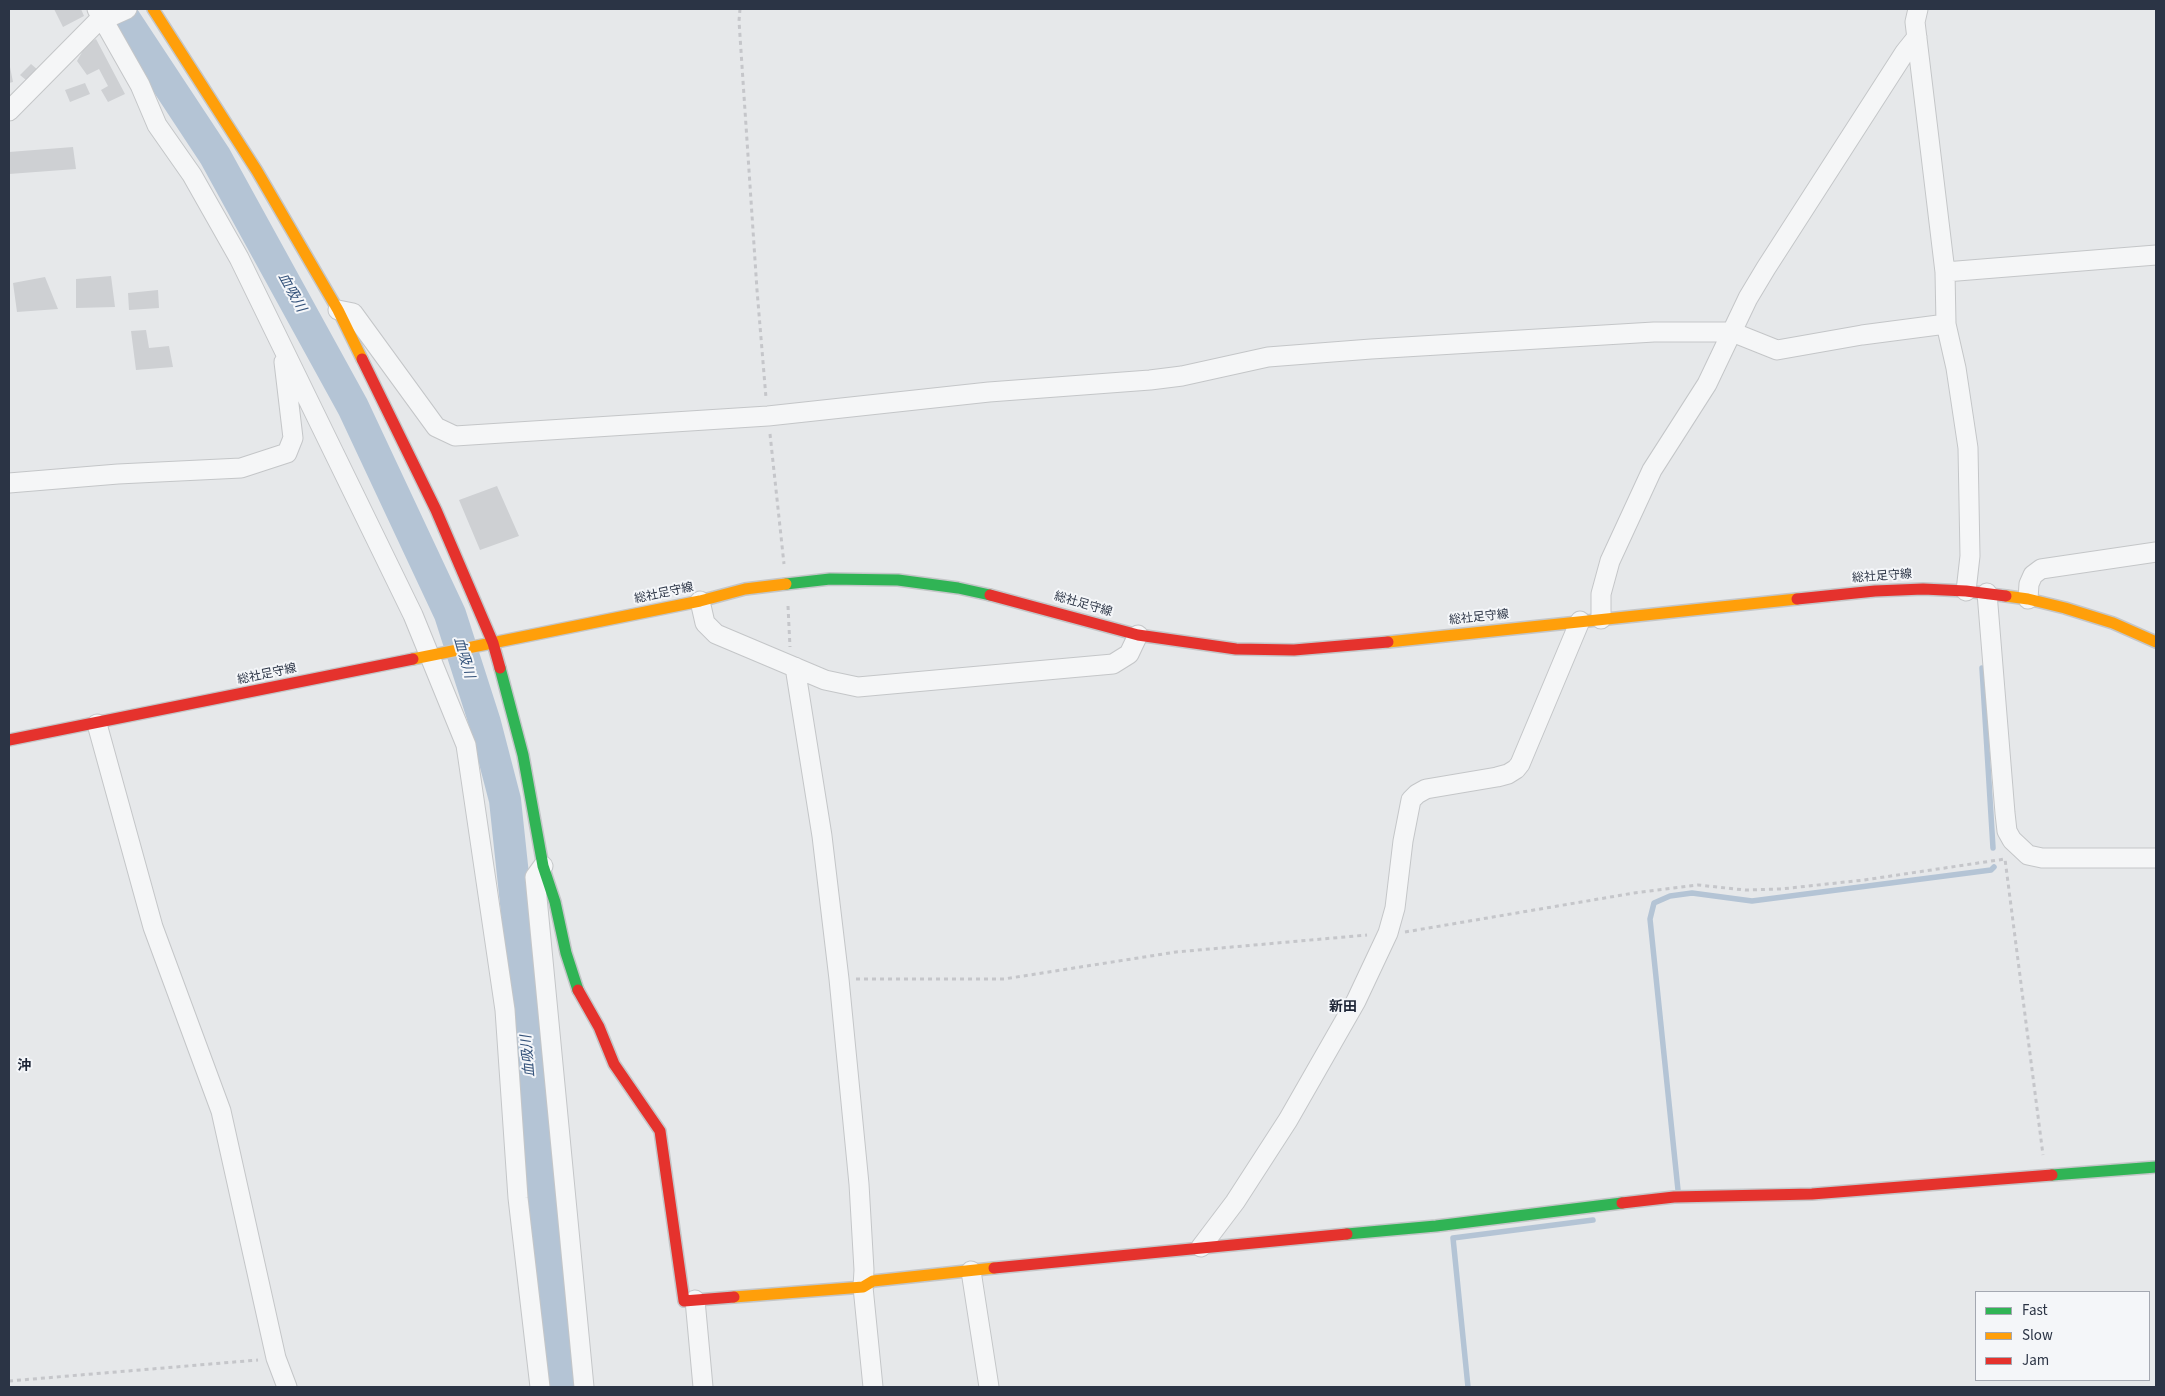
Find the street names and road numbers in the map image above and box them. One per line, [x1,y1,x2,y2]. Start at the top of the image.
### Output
street label: 総社足守線 [1852,568,1912,586]
street label: 総社足守線 [633,581,695,607]
street label: 総社足守線 [1052,590,1114,620]
street label: 総社足守線 [1448,608,1510,628]
street label: 総社足守線 [236,662,298,688]

